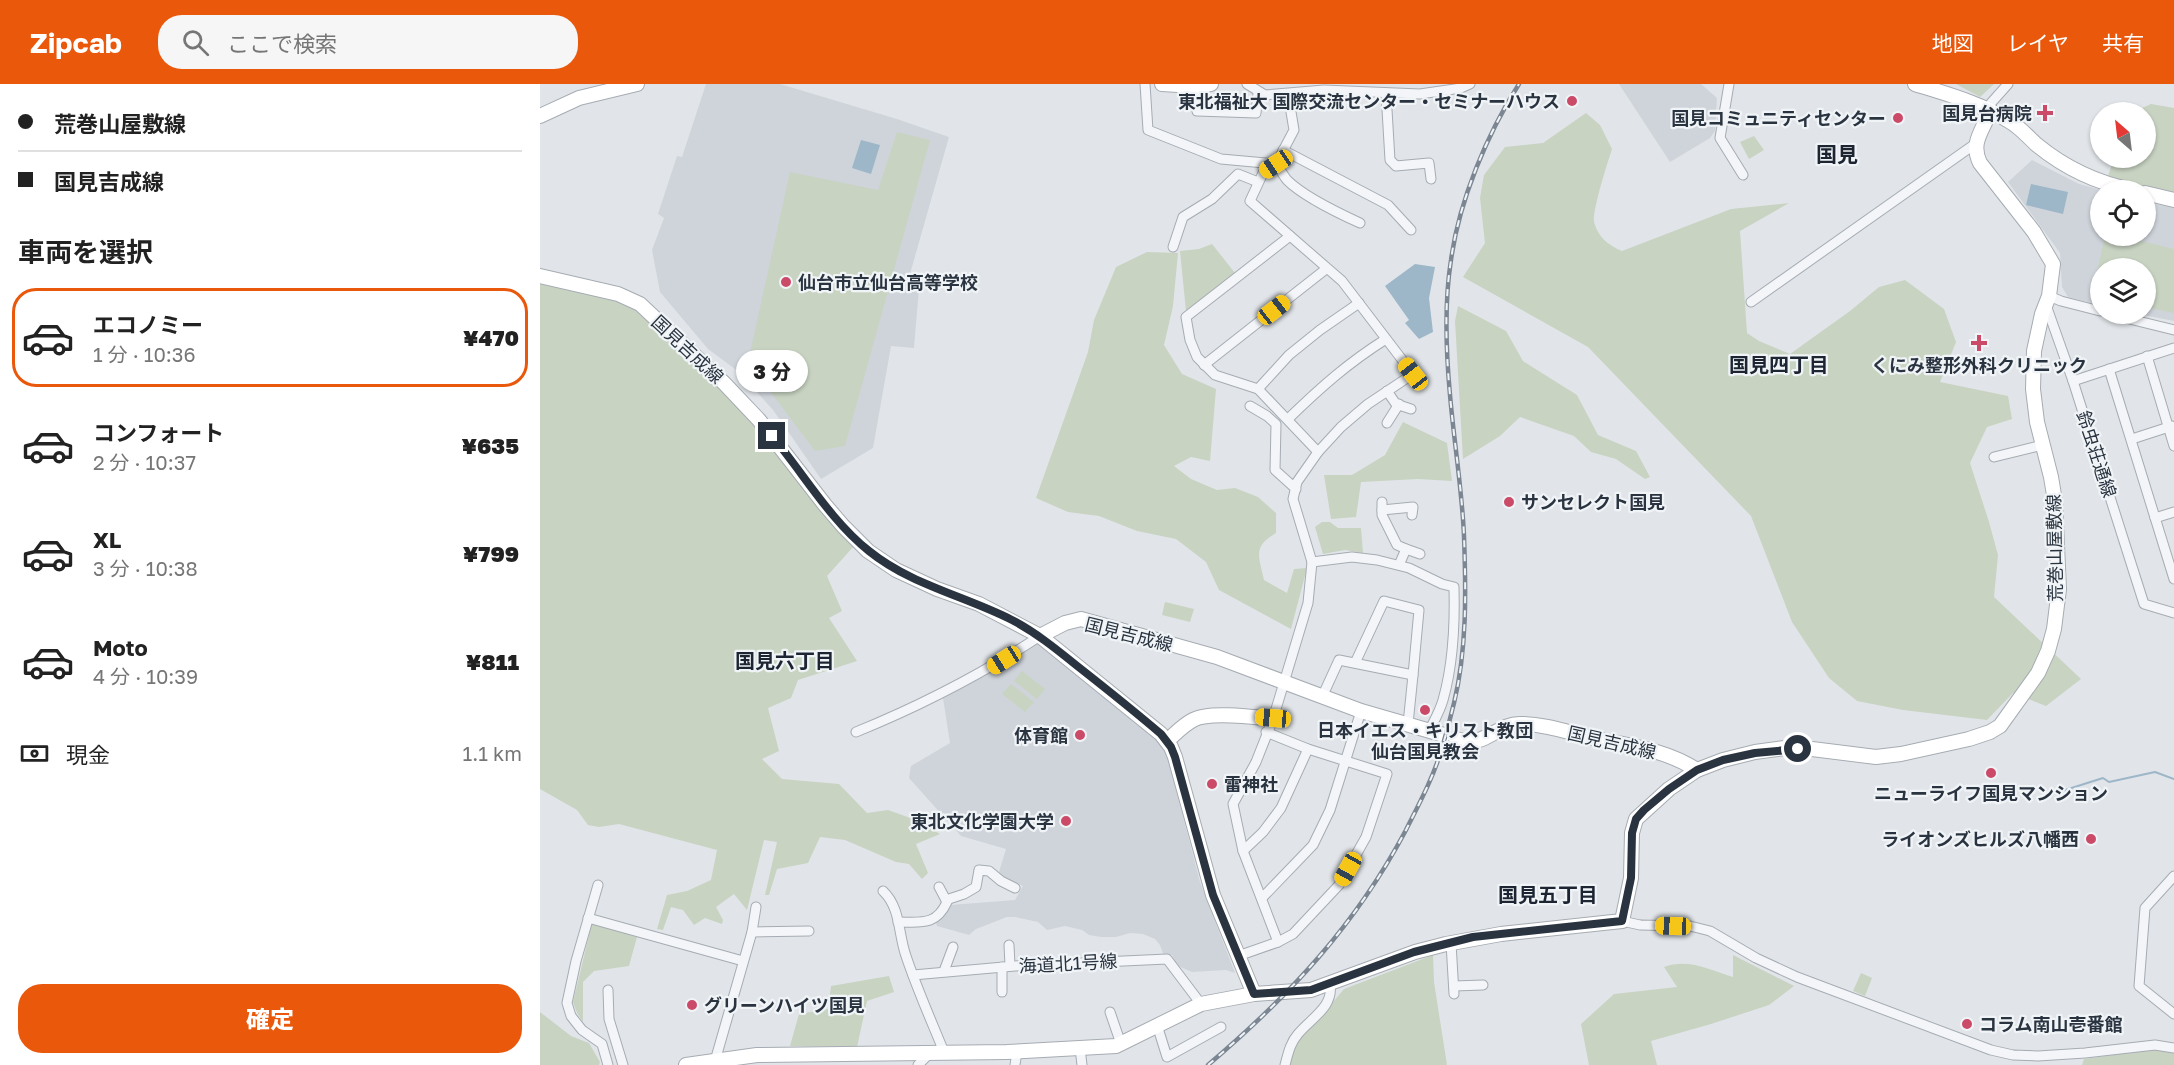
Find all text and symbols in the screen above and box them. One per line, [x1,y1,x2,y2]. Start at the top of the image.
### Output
search box [158,15,578,69]
text: Zipcab [30,26,122,59]
icon: search [179,26,212,59]
text: ここで検索 [227,30,337,57]
text: 地図 [1932,30,1974,56]
text: レイヤ [2007,30,2069,56]
text: 共有 [2102,30,2144,56]
place label: 東北福祉大 国際交流センター・セミナーハウス [1178,90,1560,112]
marker: 東北福祉大 国際交流センター・セミナーハウス [1565,94,1579,108]
place label: 国見台病院 [1942,102,2032,124]
north arrow [2090,102,2156,168]
map controls [2090,102,2156,324]
marker: 国見台病院 [2036,104,2054,122]
place label: 国見コミュニティセンター [1671,107,1886,129]
text: 荒巻山屋敷線 [54,110,186,137]
marker: 国見コミュニティセンター [1891,111,1905,125]
district label: 国見 [1816,141,1858,167]
car [1256,146,1296,182]
text: 国見吉成線 [54,168,164,195]
button: locate [2090,180,2156,246]
text: 車両を選択 [18,236,153,268]
button: layers [2090,258,2156,324]
place label: 仙台市立仙台高等学校 [798,271,978,293]
marker: 仙台市立仙台高等学校 [779,275,793,289]
car [1254,292,1294,328]
street label: 国見吉成線 [648,310,728,388]
icon: car [21,311,75,365]
text: エコノミー [93,311,203,338]
text: ¥470 [463,324,519,351]
marker: くにみ整形外科クリニック [1970,334,1988,352]
text: 1 分 · 10:36 [93,342,196,366]
callout: 3 分 [736,349,808,391]
district label: 国見四丁目 [1729,352,1829,376]
car [1395,354,1431,394]
place label: くにみ整形外科クリニック [1871,354,2087,376]
text: 3 分 [753,359,791,383]
street label: 鈴虫荘通線 [2073,408,2121,500]
icon: car [21,419,75,473]
text: コンフォート [93,419,224,446]
route end [758,422,785,449]
text: ¥635 [461,432,519,459]
text: 2 分 · 10:37 [93,450,196,474]
place label: サンセレクト国見 [1521,491,1665,513]
street label: 荒巻山屋敷線 [2042,494,2066,602]
marker: サンセレクト国見 [1502,495,1516,509]
text: XL [93,526,121,553]
icon: car [21,527,75,581]
text: ¥799 [463,540,519,567]
text: 3 分 · 10:38 [93,556,198,580]
street label: 国見吉成線 [1083,612,1175,656]
text: Moto [93,634,148,661]
icon: car [21,635,75,689]
car [984,643,1024,677]
text: ¥811 [466,648,519,675]
district label: 国見六丁目 [735,648,835,672]
text: 4 分 · 10:39 [93,664,198,688]
marker: 日本イエス・キリスト教団 仙台国見教会 [1418,703,1432,717]
car [1254,707,1292,729]
place label: 日本イエス・キリスト教団 仙台国見教会 [1317,719,1533,762]
street label: 国見吉成線 [1566,721,1658,763]
place label: 体育館 [1014,724,1068,746]
marker: 体育館 [1073,728,1087,742]
route start [1784,735,1811,762]
icon: cash [18,737,51,770]
text: 現金 [66,741,110,768]
text: 1.1 km [463,741,522,765]
marker: ニューライフ国見マンション [1984,766,1998,780]
place label: 雷神社 [1224,773,1278,795]
marker: 雷神社 [1205,777,1219,791]
place label: ニューライフ国見マンション [1874,782,2108,804]
place label: 東北文化学園大学 [910,810,1054,832]
marker: 東北文化学園大学 [1059,814,1073,828]
place label: ライオンズヒルズ八幡西 [1881,828,2079,850]
marker: ライオンズヒルズ八幡西 [2084,832,2098,846]
car [1331,849,1365,889]
district label: 国見五丁目 [1498,882,1598,906]
car [1655,916,1691,936]
street label: 海道北1号線 [1018,949,1118,977]
button: 確定 [18,984,522,1053]
place label: グリーンハイツ国見 [704,994,865,1016]
marker: グリーンハイツ国見 [685,998,699,1012]
place label: コラム南山壱番館 [1979,1013,2122,1035]
marker: コラム南山壱番館 [1960,1017,1974,1031]

